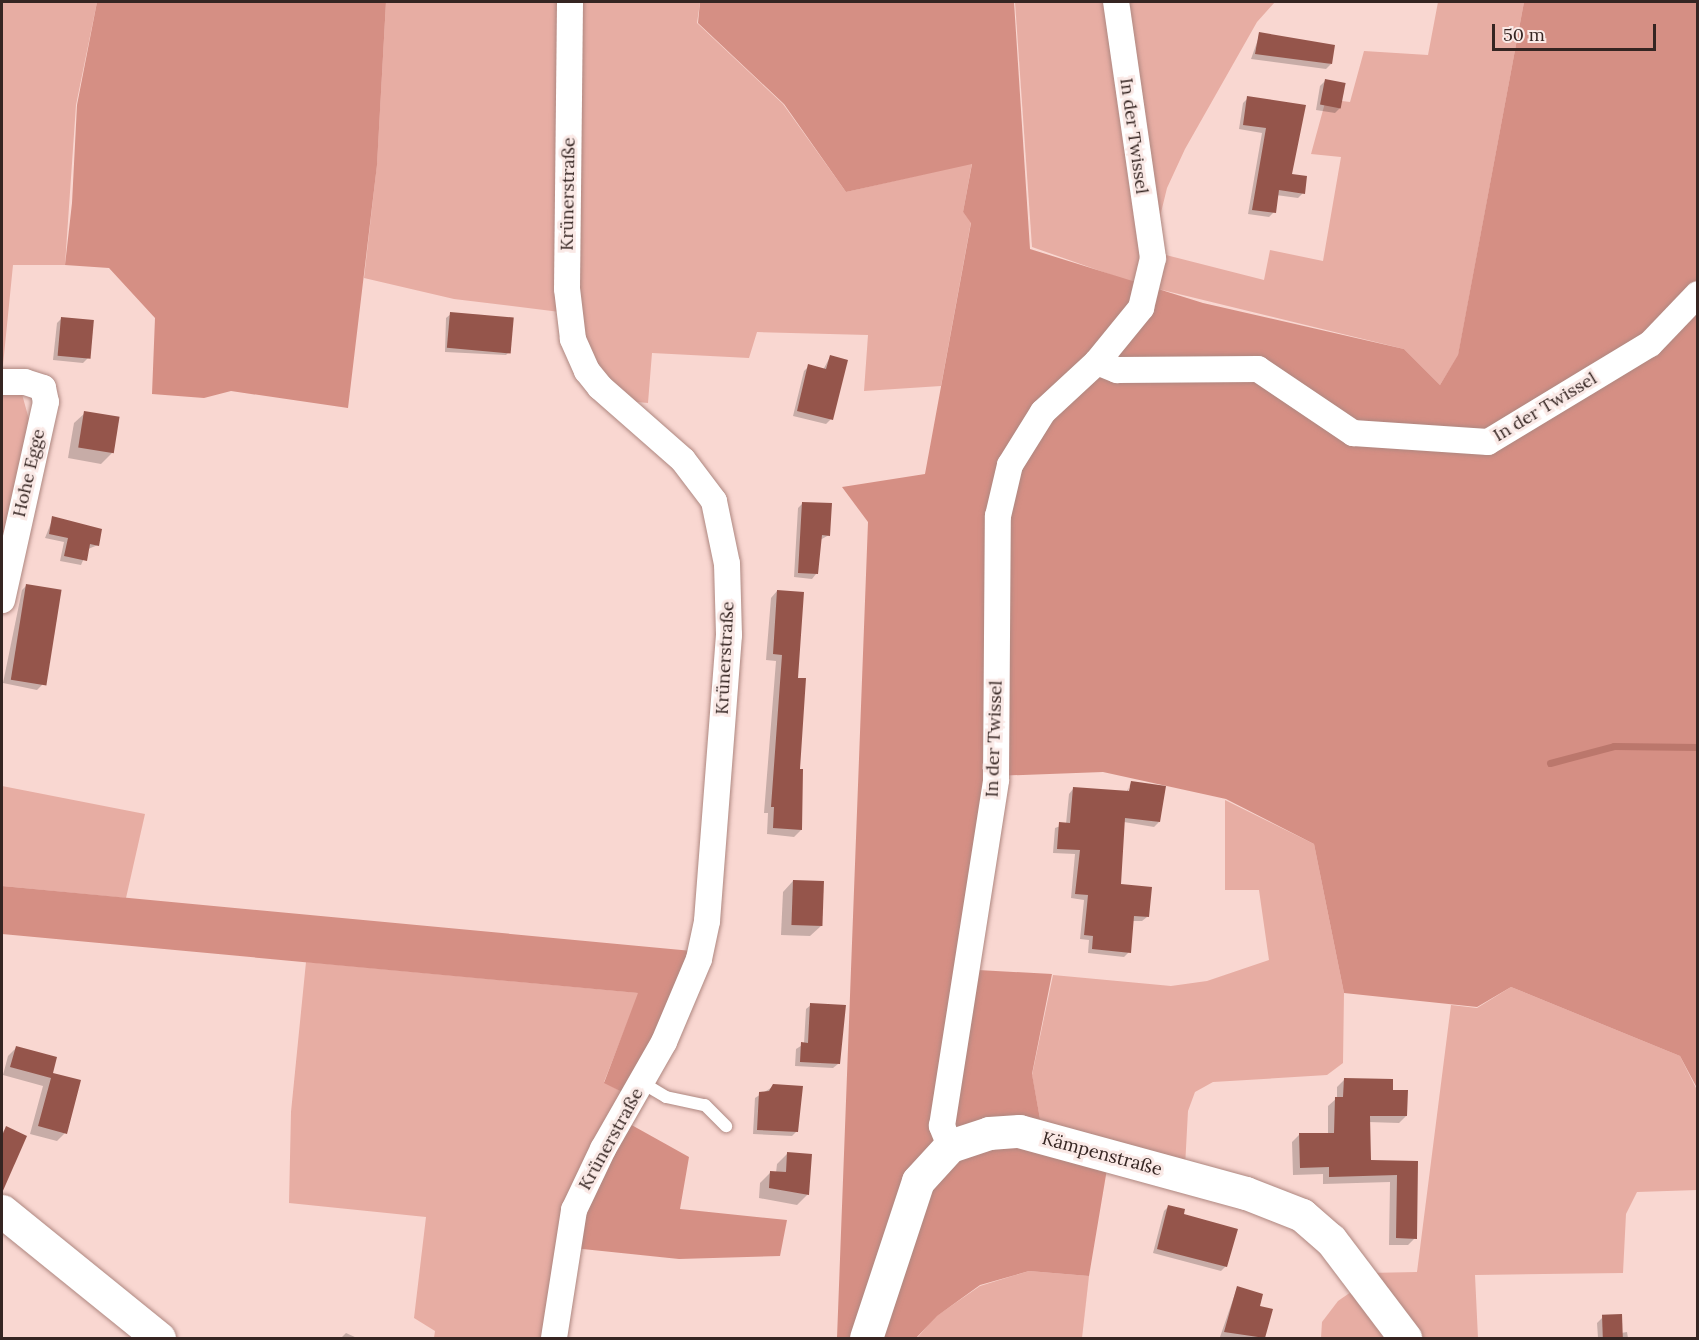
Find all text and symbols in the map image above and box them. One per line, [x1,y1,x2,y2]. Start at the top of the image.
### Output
scale bar [1495,12,1658,50]
text: 50 m [1503,23,1545,46]
street label: In der Twissel [1115,77,1153,195]
street label: Krünerstraße [556,137,580,251]
street label: In der Twissel [1489,368,1601,446]
street label: Hohe Egge [8,427,50,519]
street label: Krünerstraße [711,601,739,715]
street label: In der Twissel [981,680,1007,798]
street label: Krünerstraße [574,1084,648,1194]
street label: Kämpenstraße [1040,1128,1164,1180]

